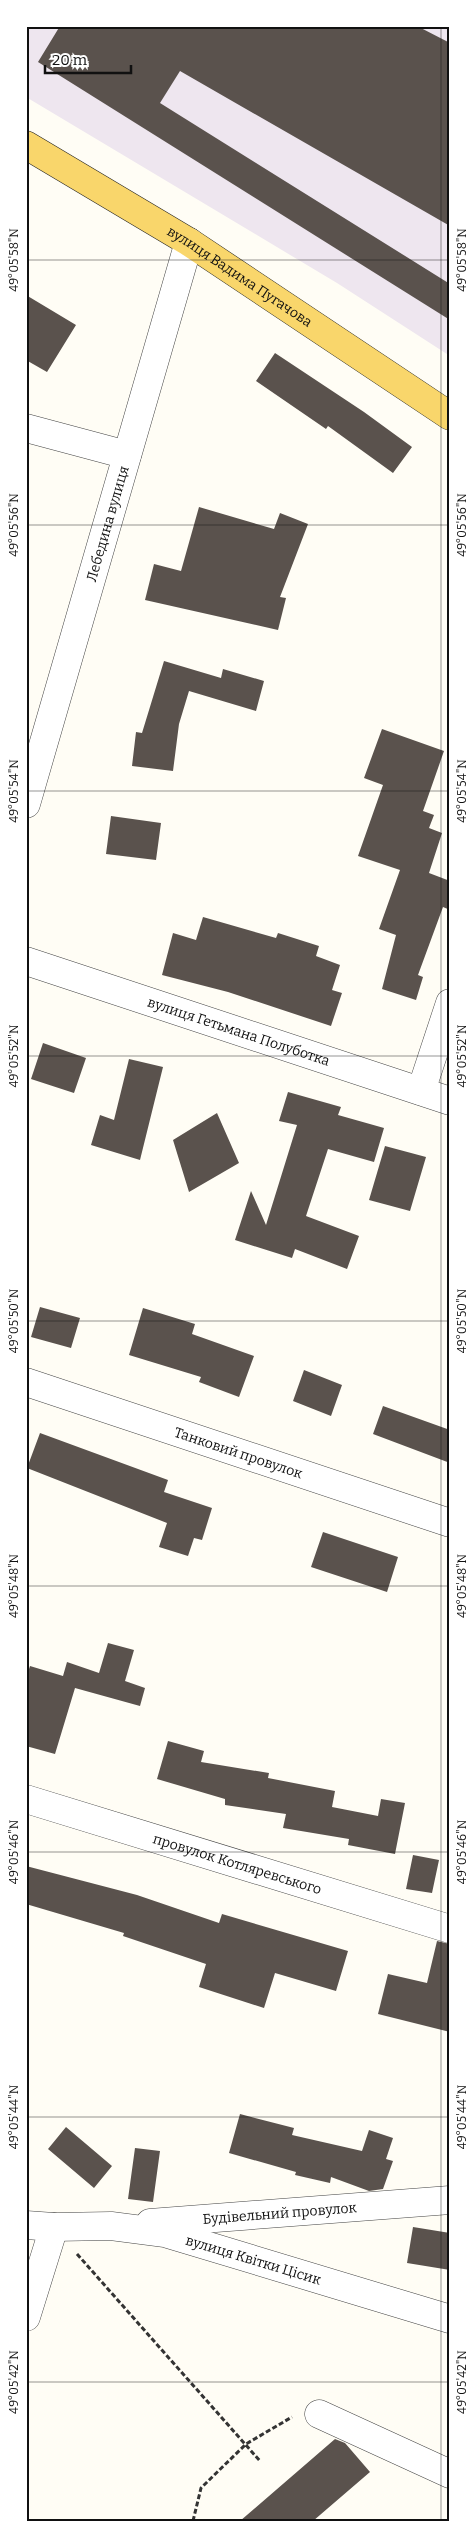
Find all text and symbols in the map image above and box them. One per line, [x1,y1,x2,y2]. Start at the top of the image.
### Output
scale bar [45,42,131,74]
text: 20 m [52,51,88,69]
street label: вулиця Вадима Пугачова [164,222,316,331]
text: 49°05'58"N [7,228,21,292]
text: 49°05'58"N [455,228,469,292]
street label: Лебедина вулиця [83,463,132,583]
text: 49°05'56"N [7,493,21,557]
text: 49°05'56"N [455,493,469,557]
text: 49°05'54"N [7,759,21,823]
text: 49°05'54"N [455,759,469,823]
street label: вулиця Гетьмана Полуботка [145,993,332,1069]
text: 49°05'52"N [7,1024,21,1087]
text: 49°05'52"N [455,1024,469,1087]
text: 49°05'50"N [7,1288,21,1353]
text: 49°05'50"N [455,1288,469,1353]
street label: Танковий провулок [172,1423,306,1482]
text: 49°05'48"N [7,1553,21,1618]
text: 49°05'48"N [455,1553,469,1618]
text: 49°05'46"N [7,1819,21,1884]
text: 49°05'46"N [455,1819,469,1884]
street label: провулок Котляревського [151,1830,324,1898]
text: 49°05'44"N [7,2084,21,2149]
text: 49°05'44"N [455,2084,469,2149]
street label: Будівельний провулок [202,2199,358,2227]
street label: вулиця Квітки Цісик [184,2231,324,2288]
text: 49°05'42"N [7,2350,21,2414]
text: 49°05'42"N [455,2350,469,2414]

